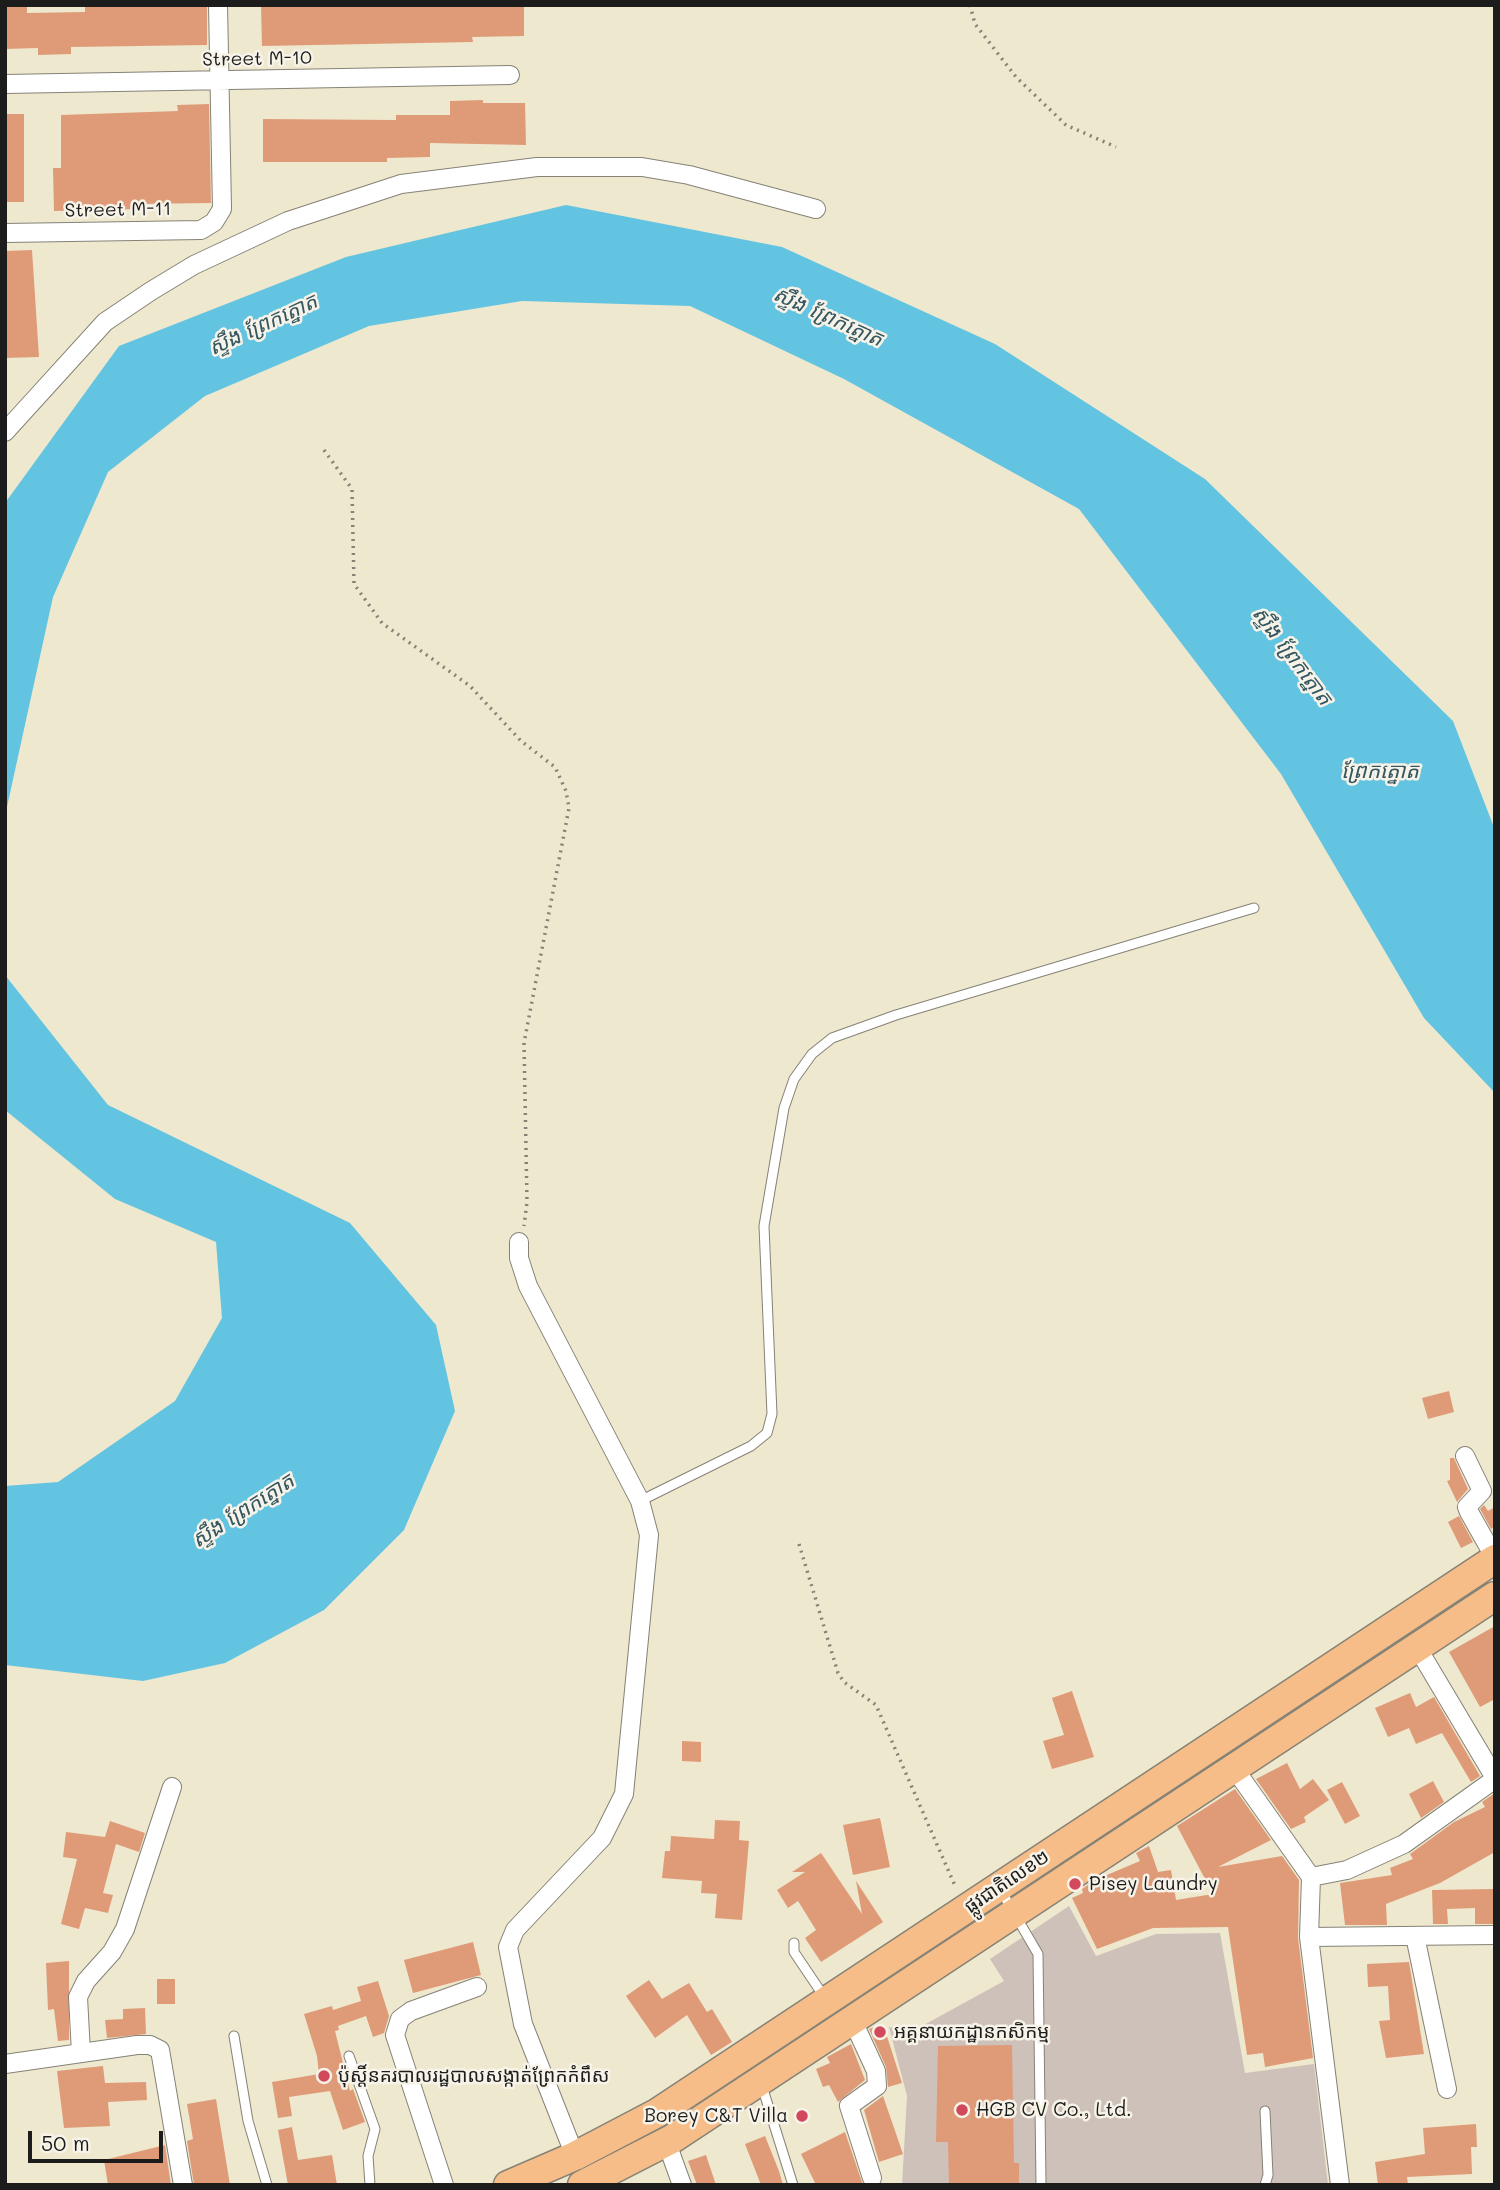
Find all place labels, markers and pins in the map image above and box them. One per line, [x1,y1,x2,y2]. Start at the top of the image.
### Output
place label: Pisey Laundry [1089,1873,1218,1895]
marker: Pisey Laundry [1067,1876,1083,1892]
place label: អគ្គនាយកដ្ឋានកសិកម្ម [894,2021,1049,2043]
marker: អគ្គនាយកដ្ឋានកសិកម្ម [872,2024,888,2040]
place label: ប៉ុស្តិ៍នគរបាលរដ្ឋបាលសង្កាត់ព្រែកកំពឹស [338,2065,609,2087]
marker: ប៉ុស្តិ៍នគរបាលរដ្ឋបាលសង្កាត់ព្រែកកំពឹស [316,2068,332,2084]
place label: HGB CV Co., Ltd. [976,2099,1132,2121]
marker: HGB CV Co., Ltd. [954,2102,970,2118]
place label: Borey C&T Villa [644,2105,788,2127]
marker: Borey C&T Villa [794,2108,810,2124]

